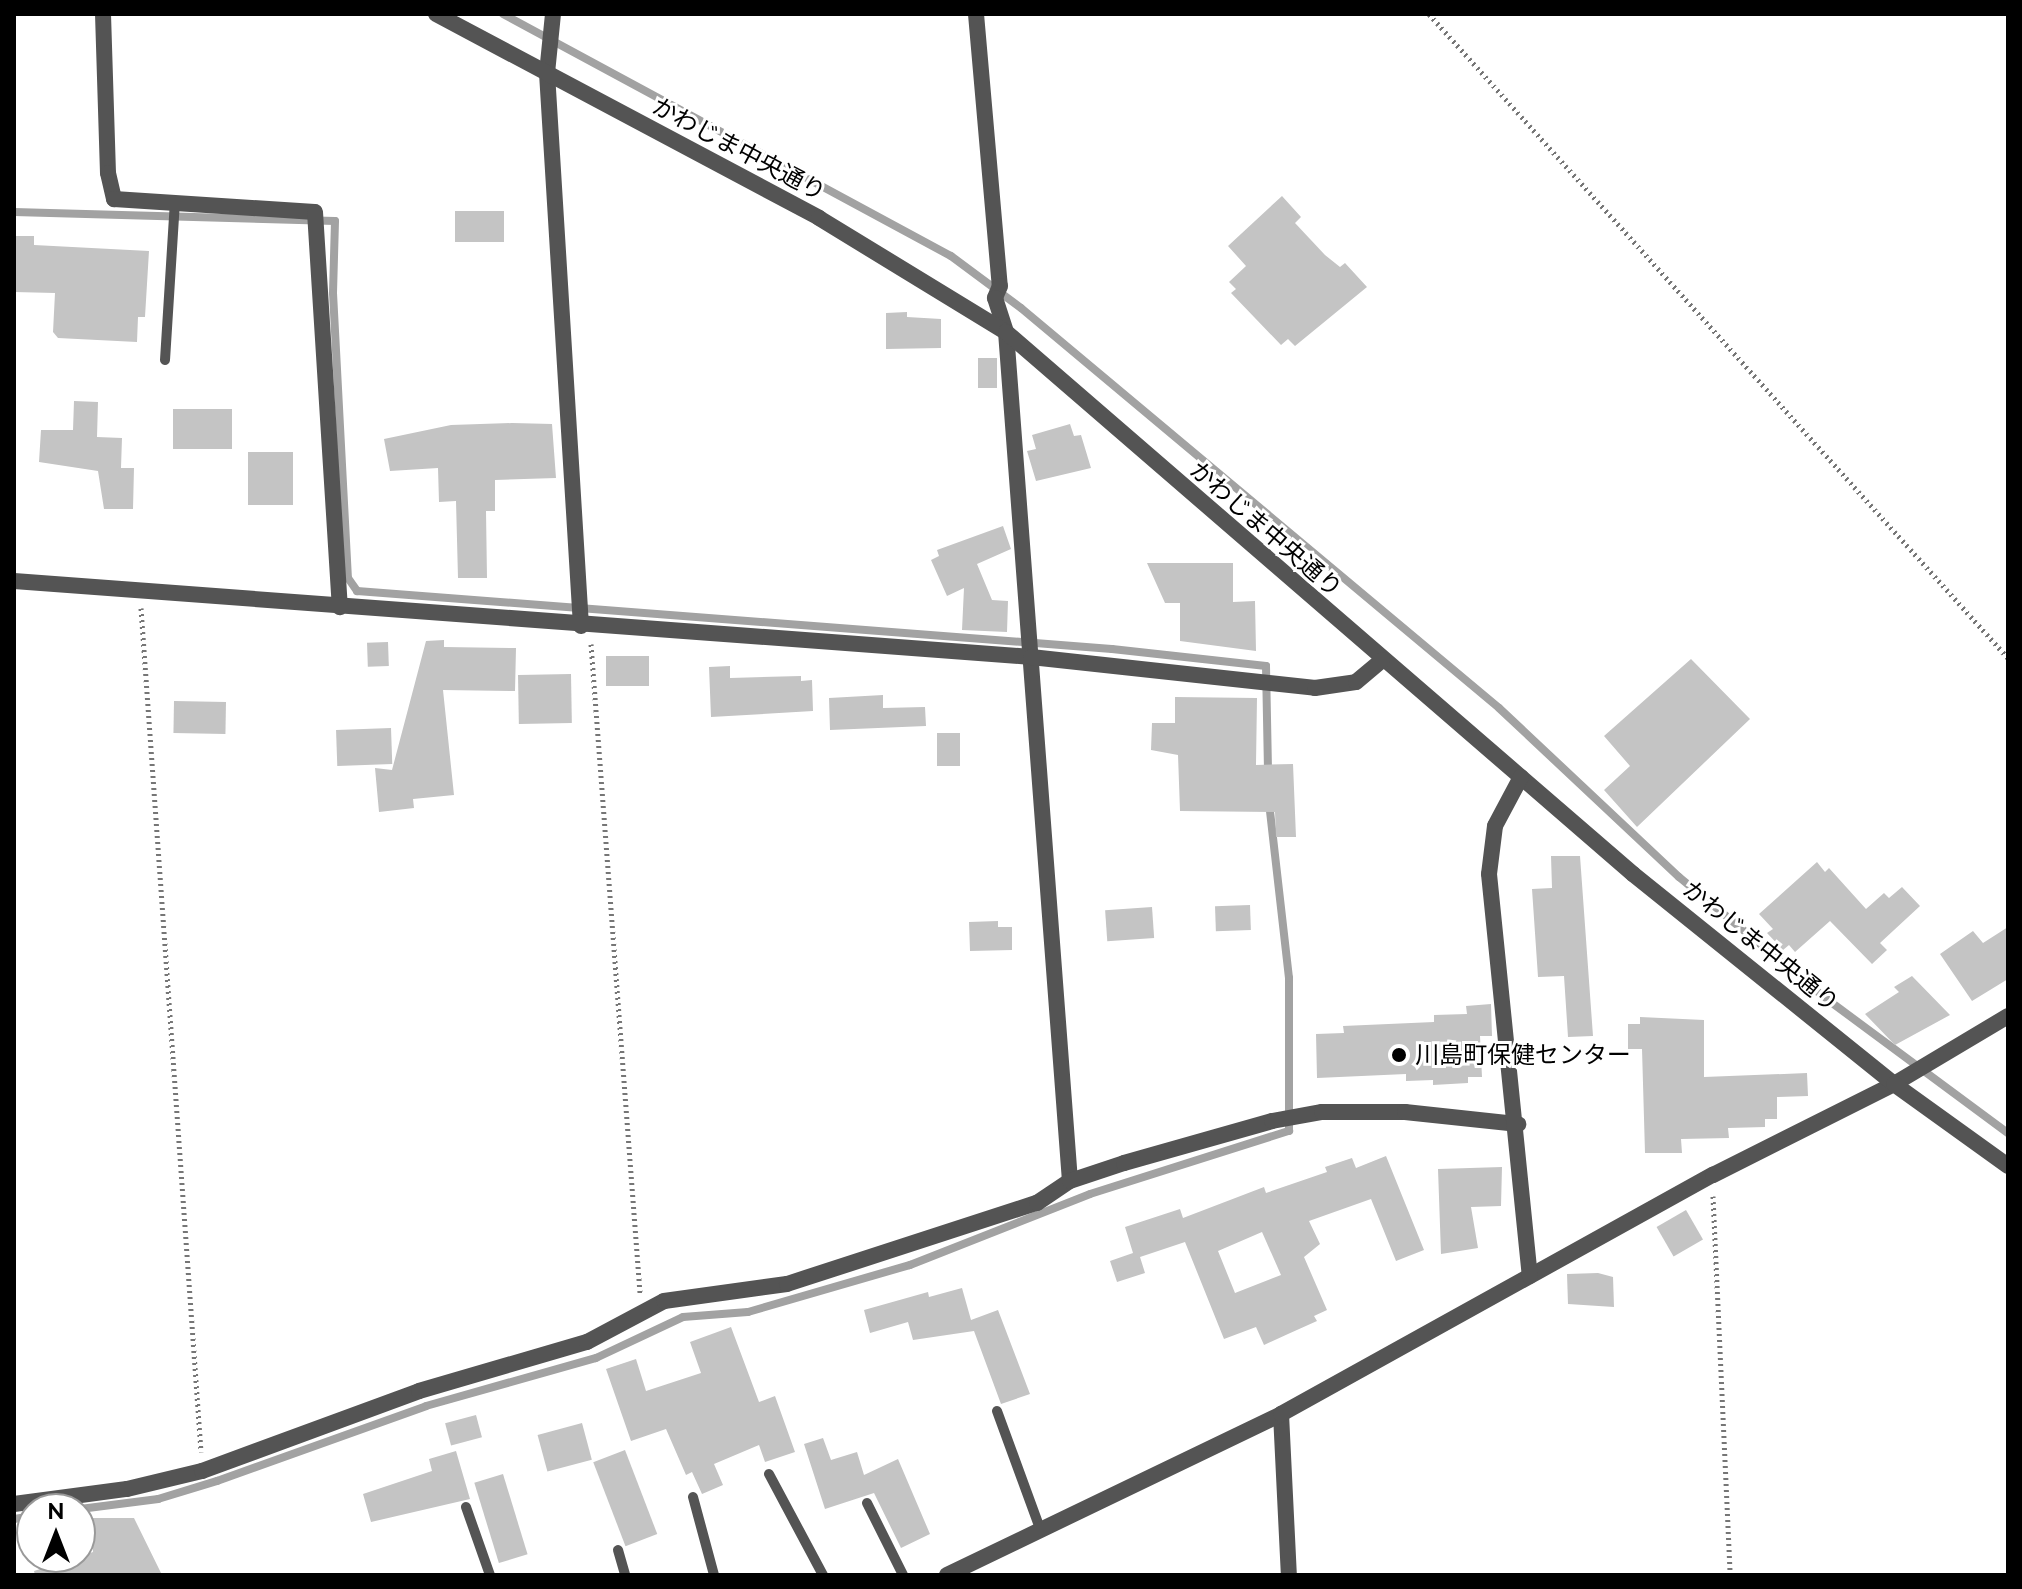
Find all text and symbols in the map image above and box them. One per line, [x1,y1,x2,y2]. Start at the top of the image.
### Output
street label: かわじま中央通り [647,91,831,207]
street label: かわじま中央通り [1184,455,1348,603]
street label: かわじま中央通り [1677,874,1845,1018]
place label: 川島町保健センター [1415,1041,1631,1069]
marker: 川島町保健センター [1390,1046,1408,1064]
north arrow [16,1493,96,1573]
text: N [48,1498,64,1524]

